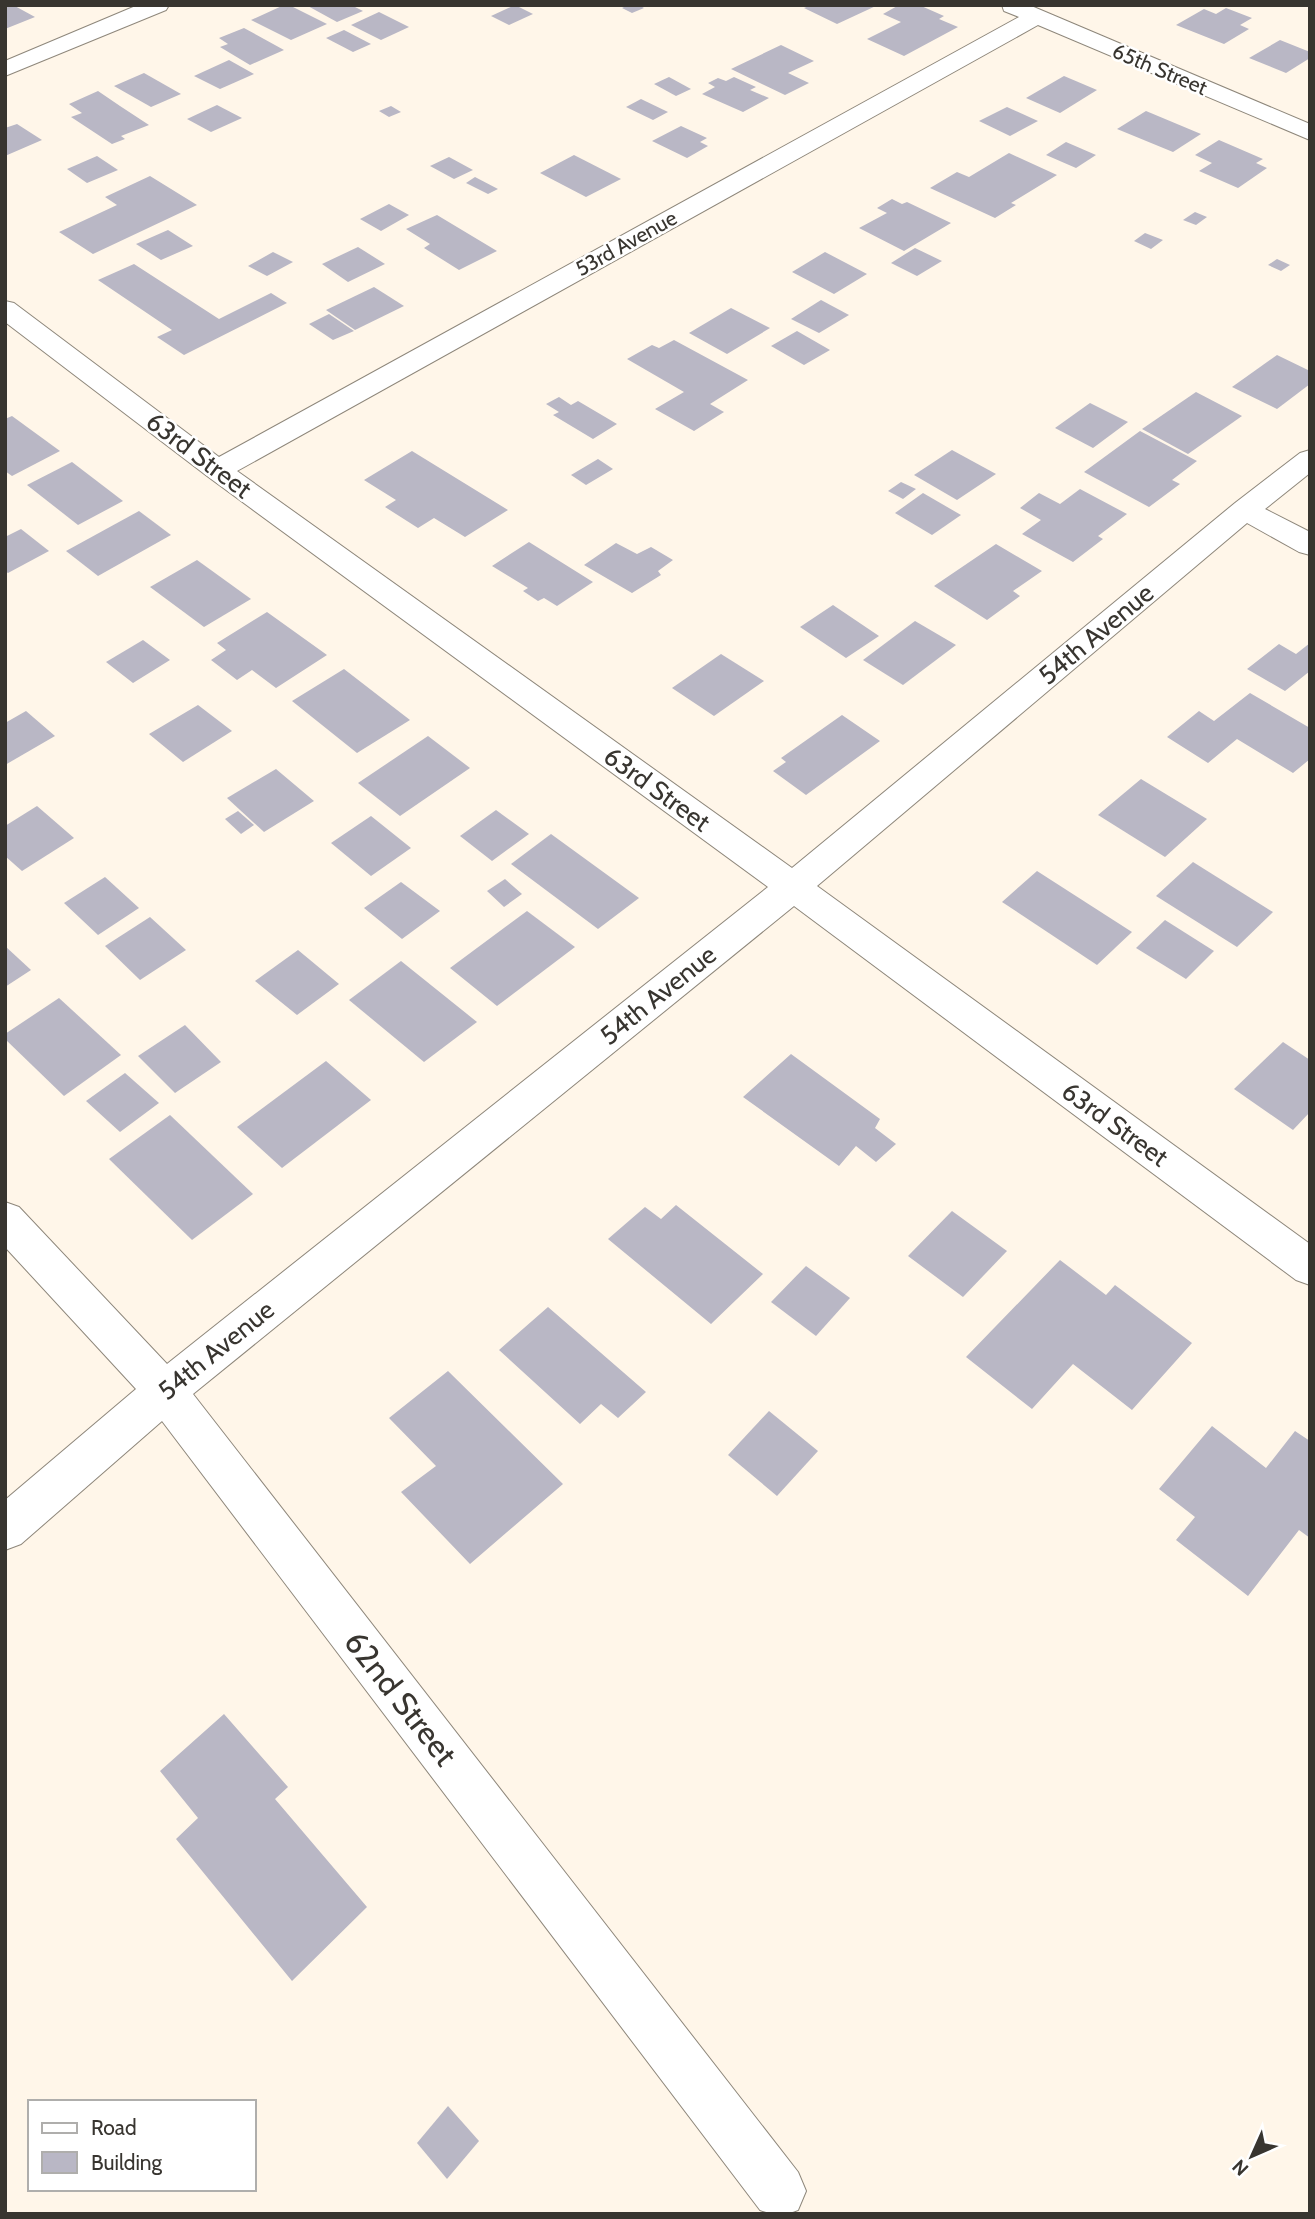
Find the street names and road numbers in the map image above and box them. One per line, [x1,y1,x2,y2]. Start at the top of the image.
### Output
street label: 65th Street [1109,38,1211,100]
street label: 53rd Avenue [571,205,681,281]
street label: 63rd Street [140,405,258,505]
street label: 54th Avenue [1032,577,1160,691]
street label: 63rd Street [598,740,717,838]
street label: 54th Avenue [593,938,723,1052]
street label: 63rd Street [1056,1075,1175,1173]
street label: 54th Avenue [151,1293,281,1407]
street label: 62nd Street [336,1623,466,1773]

